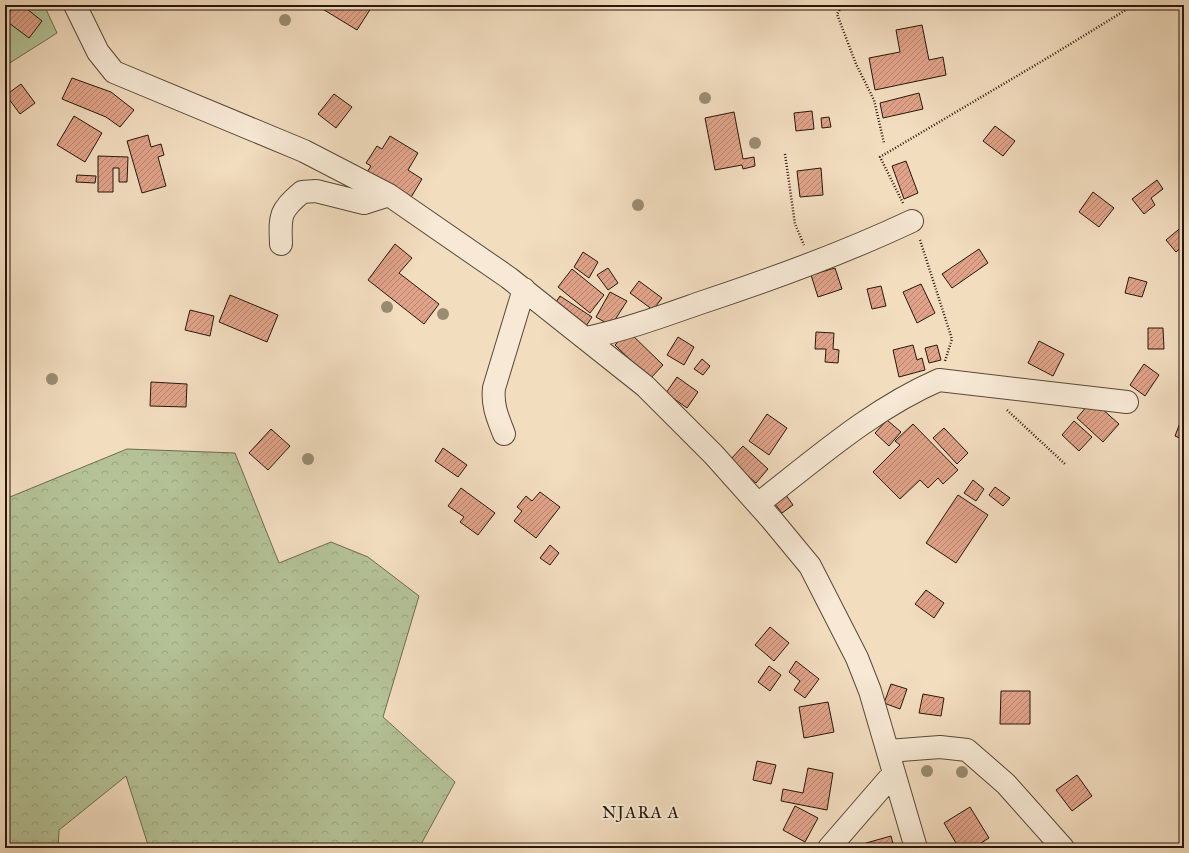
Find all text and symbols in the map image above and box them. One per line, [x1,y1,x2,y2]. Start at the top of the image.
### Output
district label: NJARA A [602,802,680,823]

